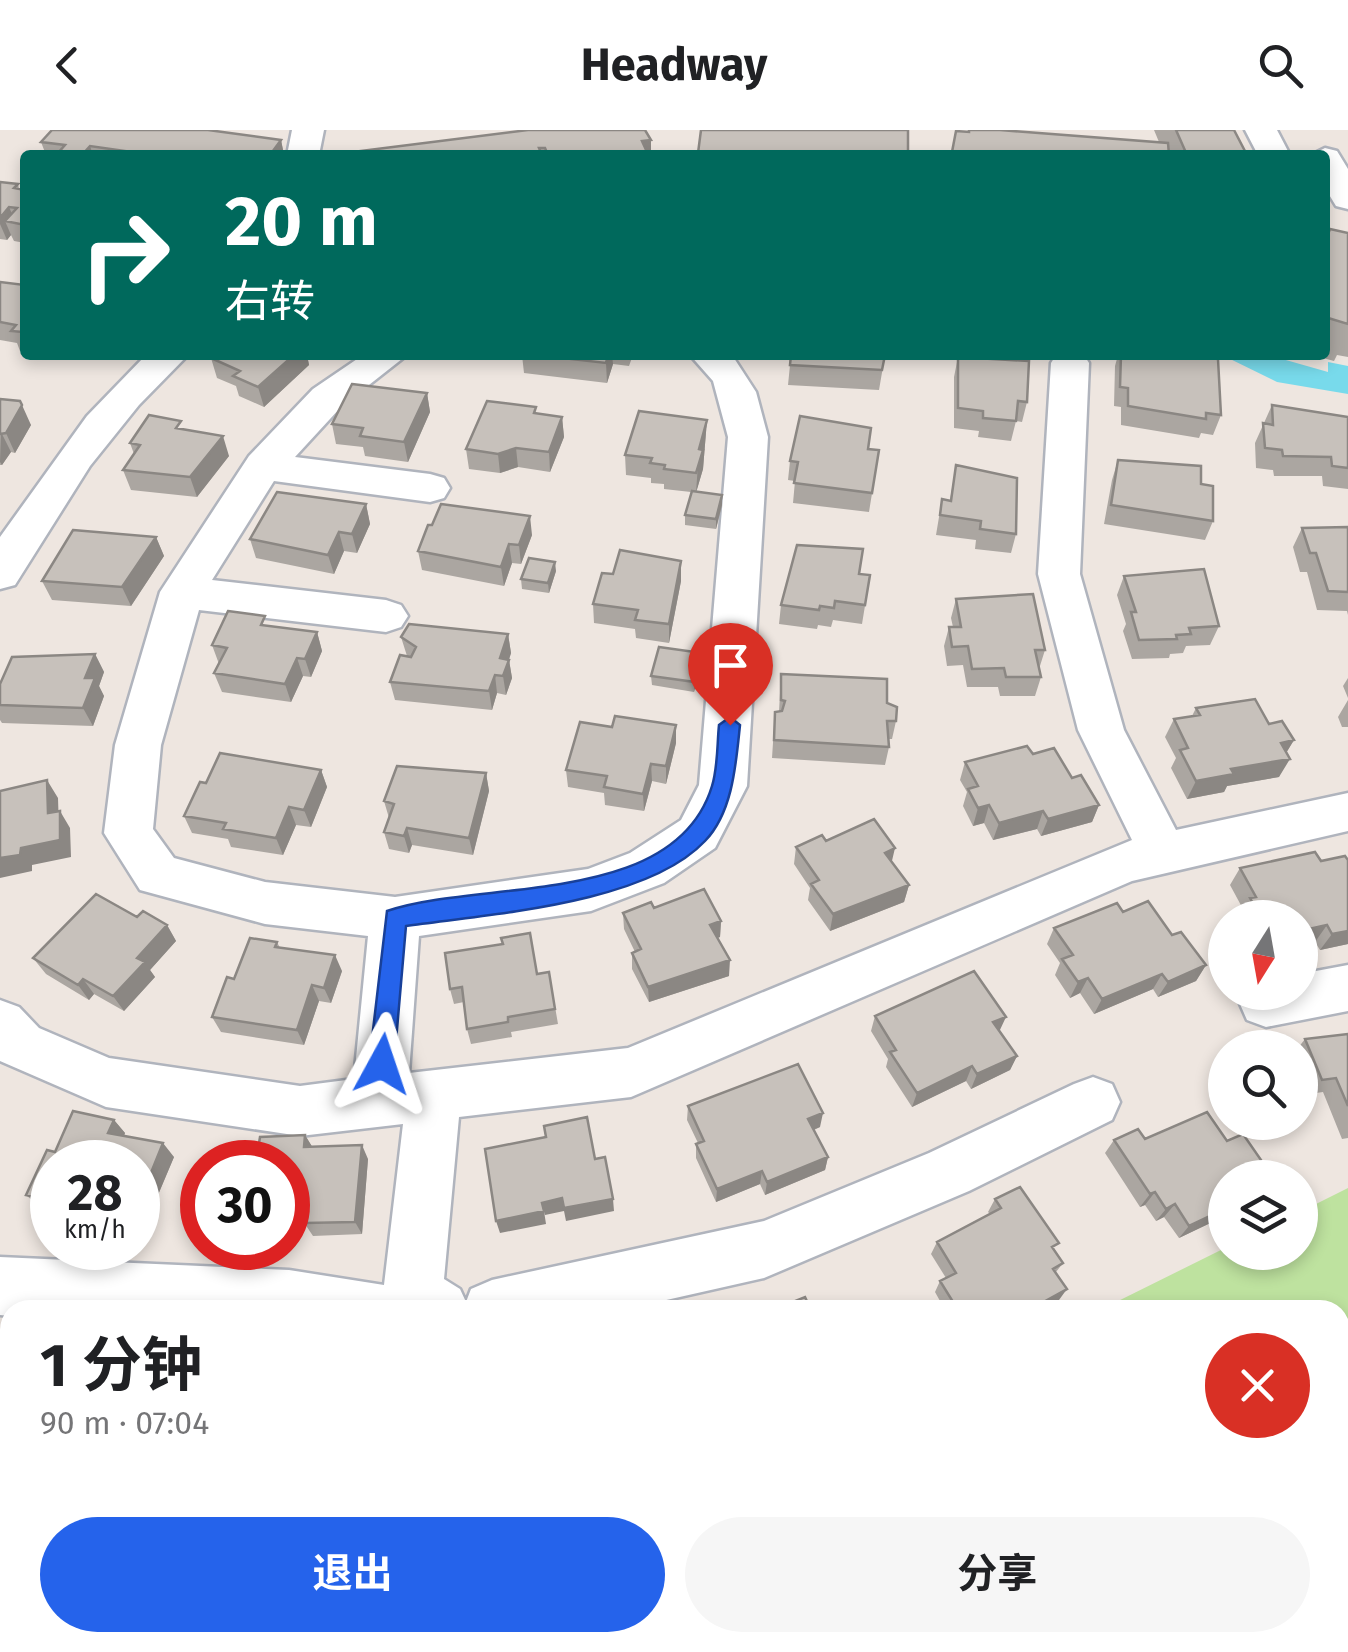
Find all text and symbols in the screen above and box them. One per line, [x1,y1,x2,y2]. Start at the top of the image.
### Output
icon: back [40,38,95,93]
text: Headway [581,38,767,92]
icon: search [1253,38,1308,93]
text: 20 m [225,180,378,264]
icon: right [60,190,190,320]
text: 右转 [225,275,315,329]
pin [688,623,773,726]
icon: arrive [703,638,758,693]
north arrow [1208,900,1318,1010]
map controls [1208,900,1318,1270]
position arrow [330,1012,434,1116]
button: search [1208,1030,1318,1140]
speed limit sign: 30 [180,1140,310,1270]
button: layers [1208,1160,1318,1270]
text: 28 [68,1163,122,1223]
text: km/h [64,1215,126,1245]
text: 1 分钟 [40,1330,202,1402]
button: close [1205,1333,1310,1438]
text: 90 m · 07:04 [40,1404,209,1442]
button: 退出 [40,1517,665,1632]
button: 分享 [685,1517,1310,1632]

